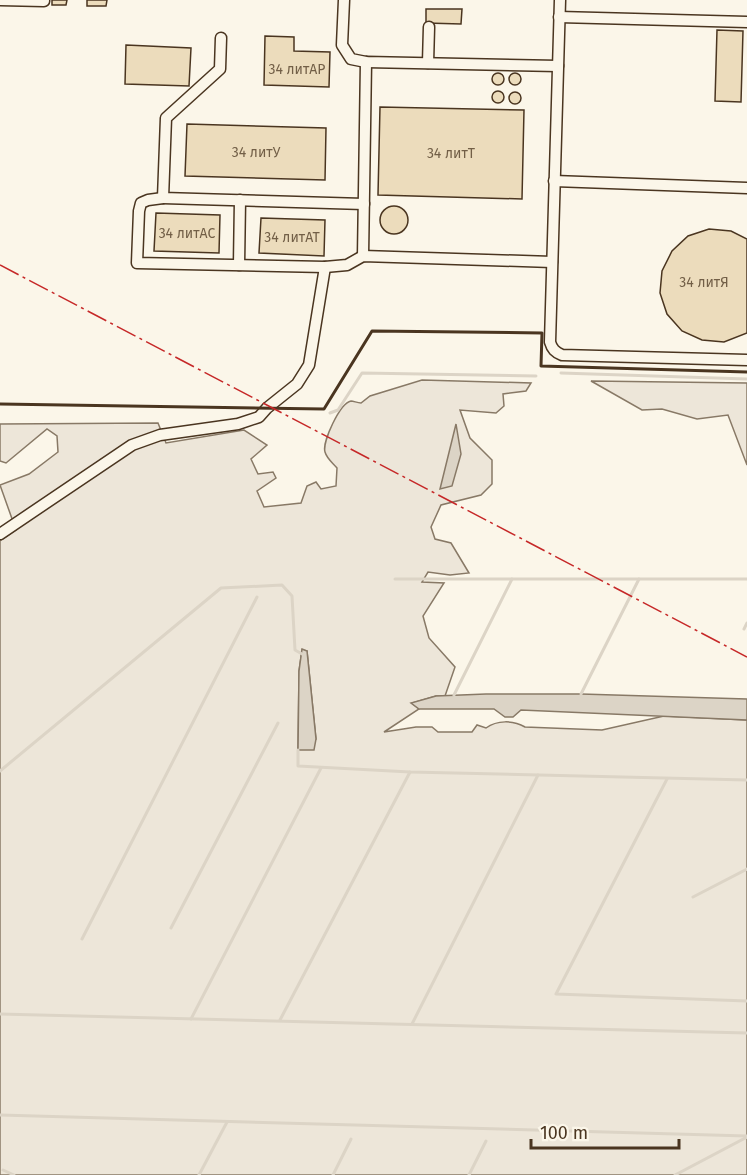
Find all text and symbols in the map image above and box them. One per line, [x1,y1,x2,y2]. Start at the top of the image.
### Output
house number: 34 литАР [268,61,326,78]
house number: 34 литУ [232,144,281,161]
house number: 34 литТ [427,145,476,162]
house number: 34 литАС [159,225,215,242]
house number: 34 литАТ [264,229,320,246]
house number: 34 литЯ [679,274,729,291]
scale bar [531,1112,680,1150]
text: 100 m [540,1122,588,1144]

